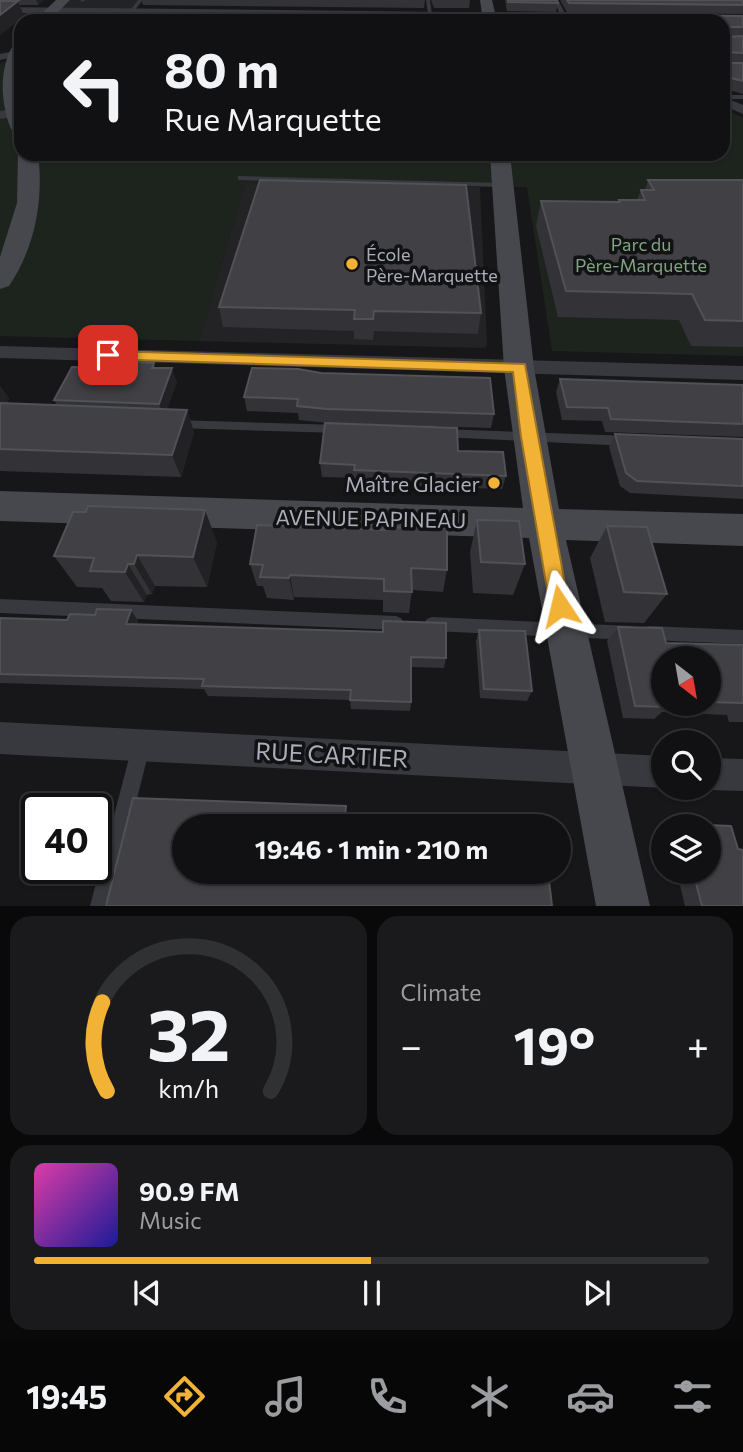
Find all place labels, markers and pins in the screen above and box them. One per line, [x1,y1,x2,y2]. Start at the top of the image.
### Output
place label: École Père-Marquette [366,243,498,286]
marker: École Père-Marquette [344,256,360,272]
pin [78,325,138,385]
place label: Maître Glacier [345,471,480,496]
marker: Maître Glacier [486,475,502,491]

